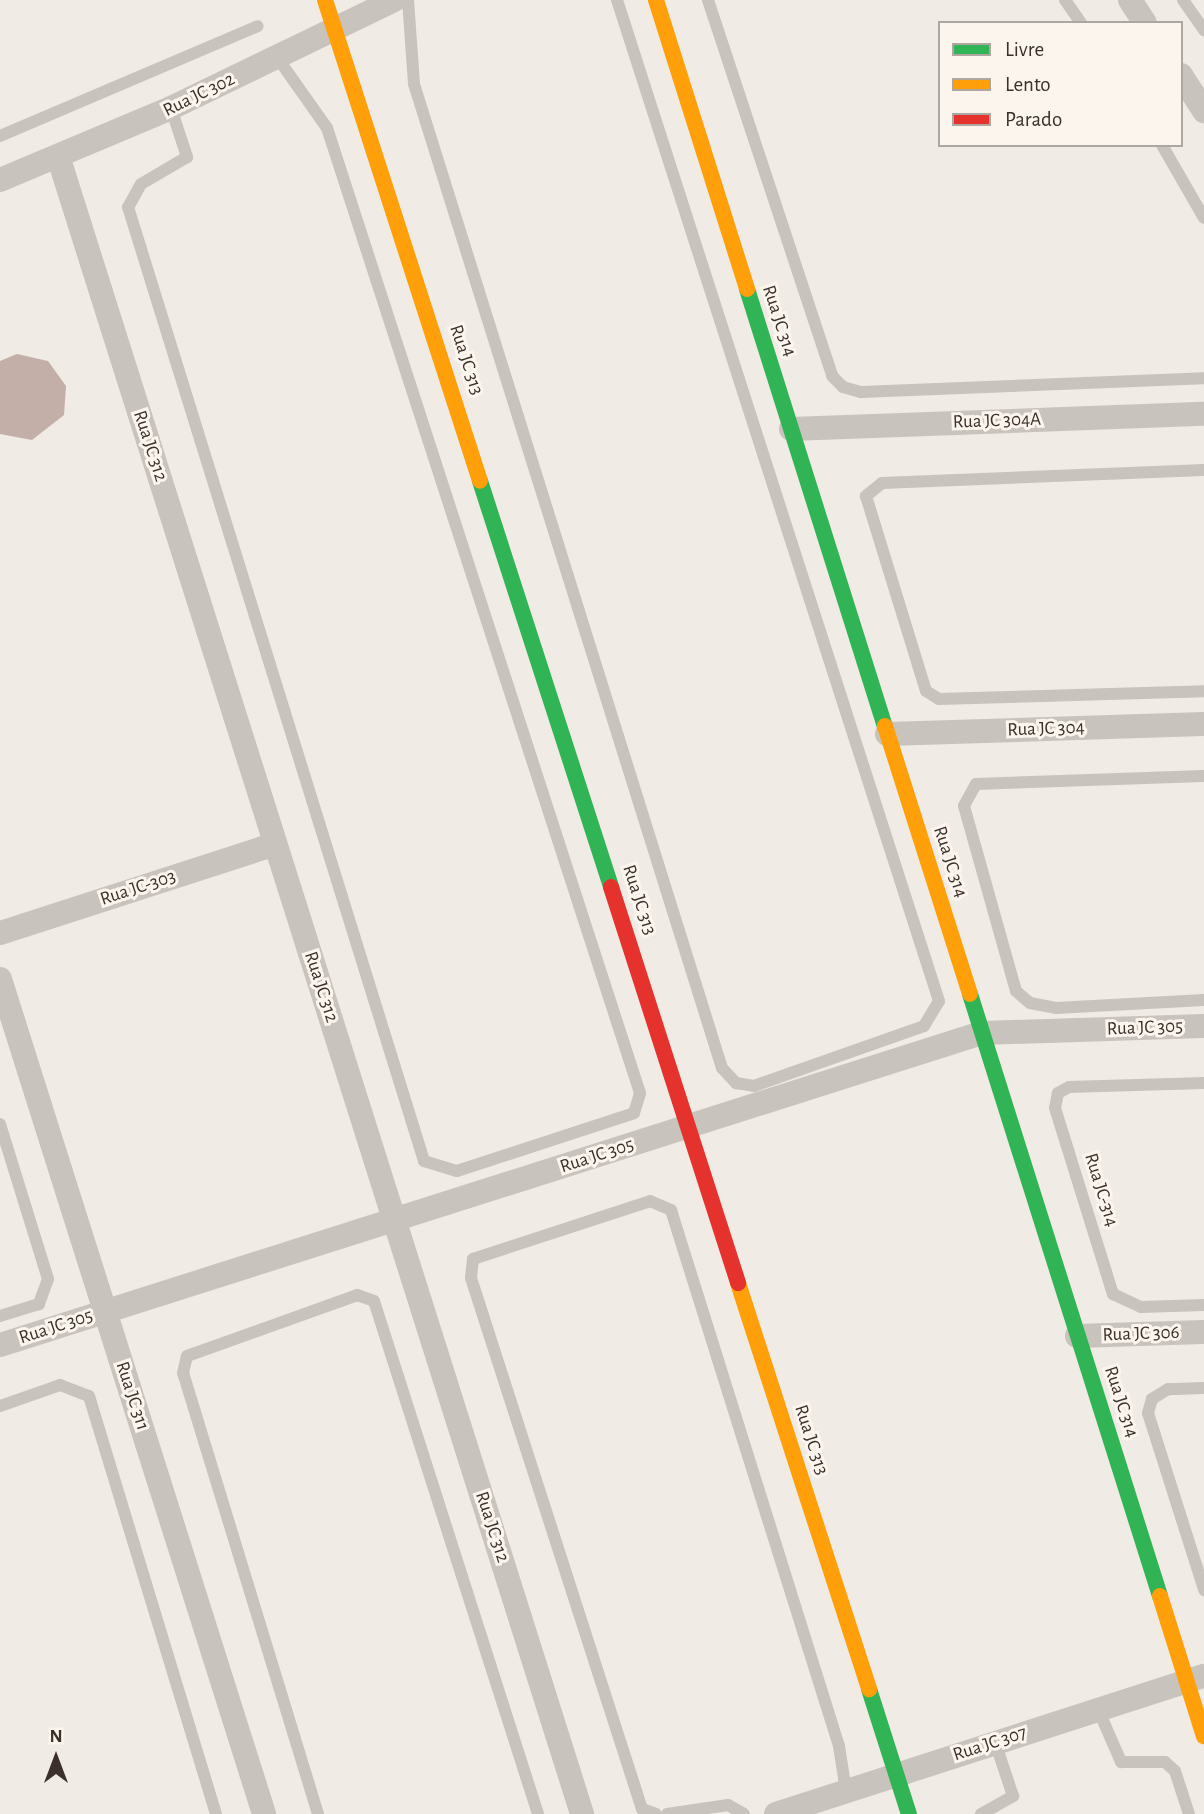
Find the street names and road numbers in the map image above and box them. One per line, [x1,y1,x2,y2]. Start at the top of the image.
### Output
street label: Rua JC 302 [159,68,239,122]
street label: Rua JC 314 [757,282,801,360]
street label: Rua JC 313 [444,322,488,398]
street label: Rua JC 312 [128,408,172,484]
street label: Rua JC 304A [952,408,1042,434]
street label: Rua JC 304 [1007,716,1085,742]
street label: Rua JC 314 [928,823,972,901]
street label: Rua JC 313 [617,862,661,938]
street label: Rua JC-303 [97,865,179,911]
street label: Rua JC 312 [299,949,343,1025]
street label: Rua JC 305 [1107,1015,1183,1041]
street label: Rua JC 305 [557,1133,637,1179]
street label: Rua JC-314 [1079,1150,1123,1230]
street label: Rua JC 305 [16,1304,96,1350]
street label: Rua JC 306 [1102,1321,1180,1347]
street label: Rua JC 311 [110,1359,154,1433]
street label: Rua JC 314 [1099,1363,1143,1441]
street label: Rua JC 313 [789,1402,833,1478]
street label: Rua JC 312 [470,1489,514,1565]
street label: Rua JC 307 [950,1721,1030,1767]

